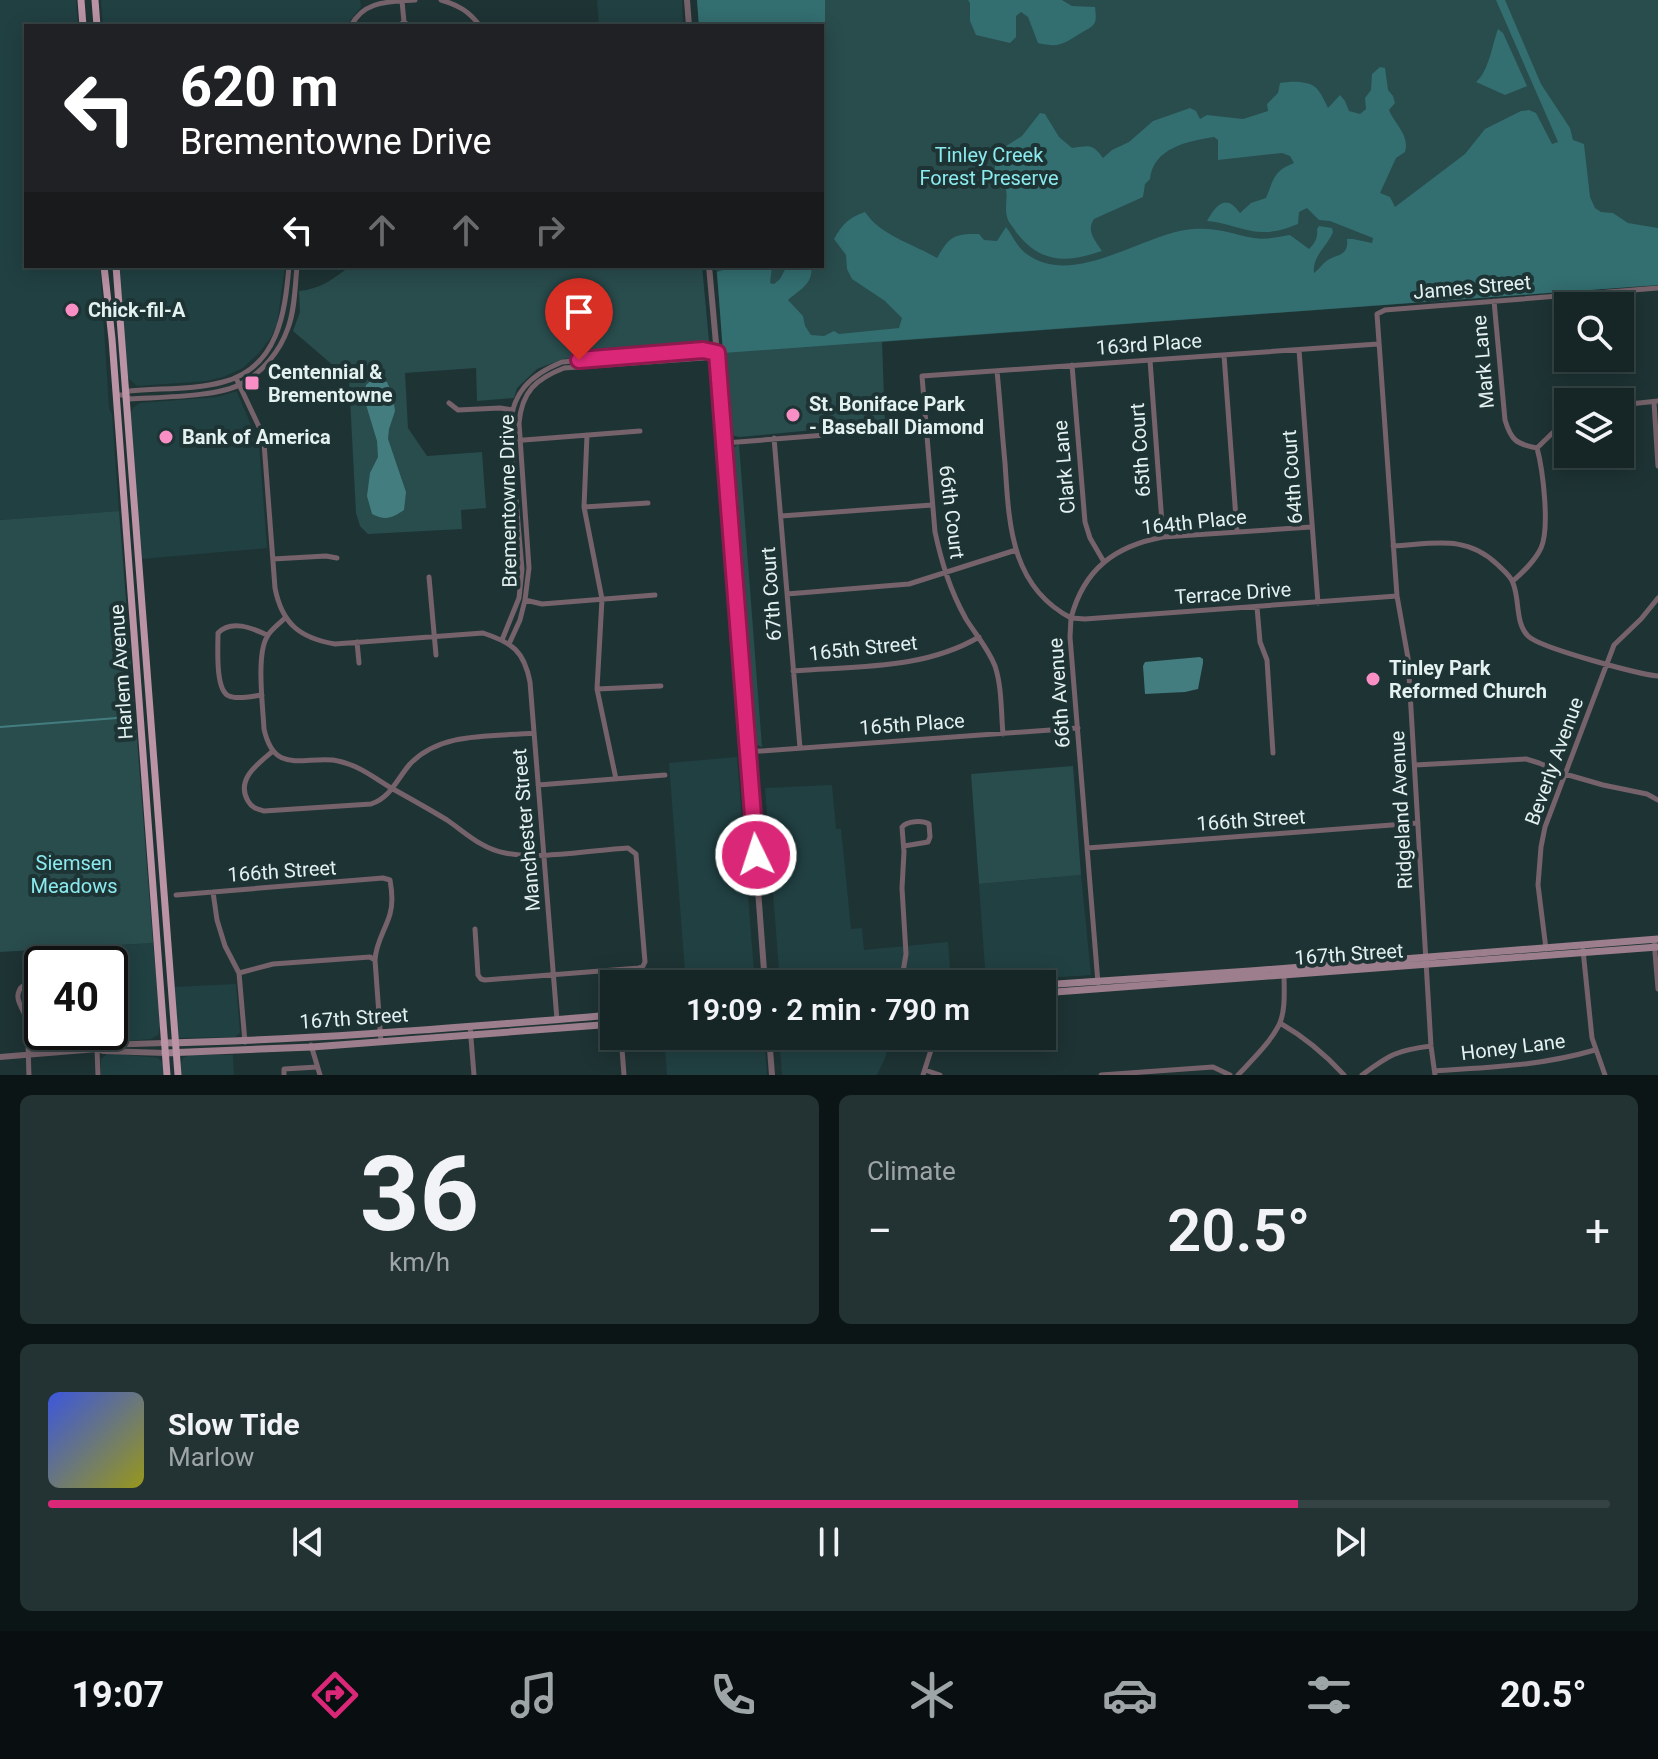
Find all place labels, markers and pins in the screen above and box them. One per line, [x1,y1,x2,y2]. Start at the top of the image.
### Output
pin [545,278,613,360]
place label: Chick-fil-A [88,298,186,322]
marker: Chick-fil-A [63,301,81,319]
place label: Centennial & Brementowne [268,360,393,407]
marker: Centennial & Brementowne [243,374,261,392]
place label: St. Boniface Park - Baseball Diamond [809,392,984,439]
marker: St. Boniface Park - Baseball Diamond [784,406,802,424]
place label: Bank of America [182,425,331,449]
marker: Bank of America [157,428,175,446]
place label: Tinley Park Reformed Church [1389,656,1547,703]
marker: Tinley Park Reformed Church [1364,670,1382,688]

